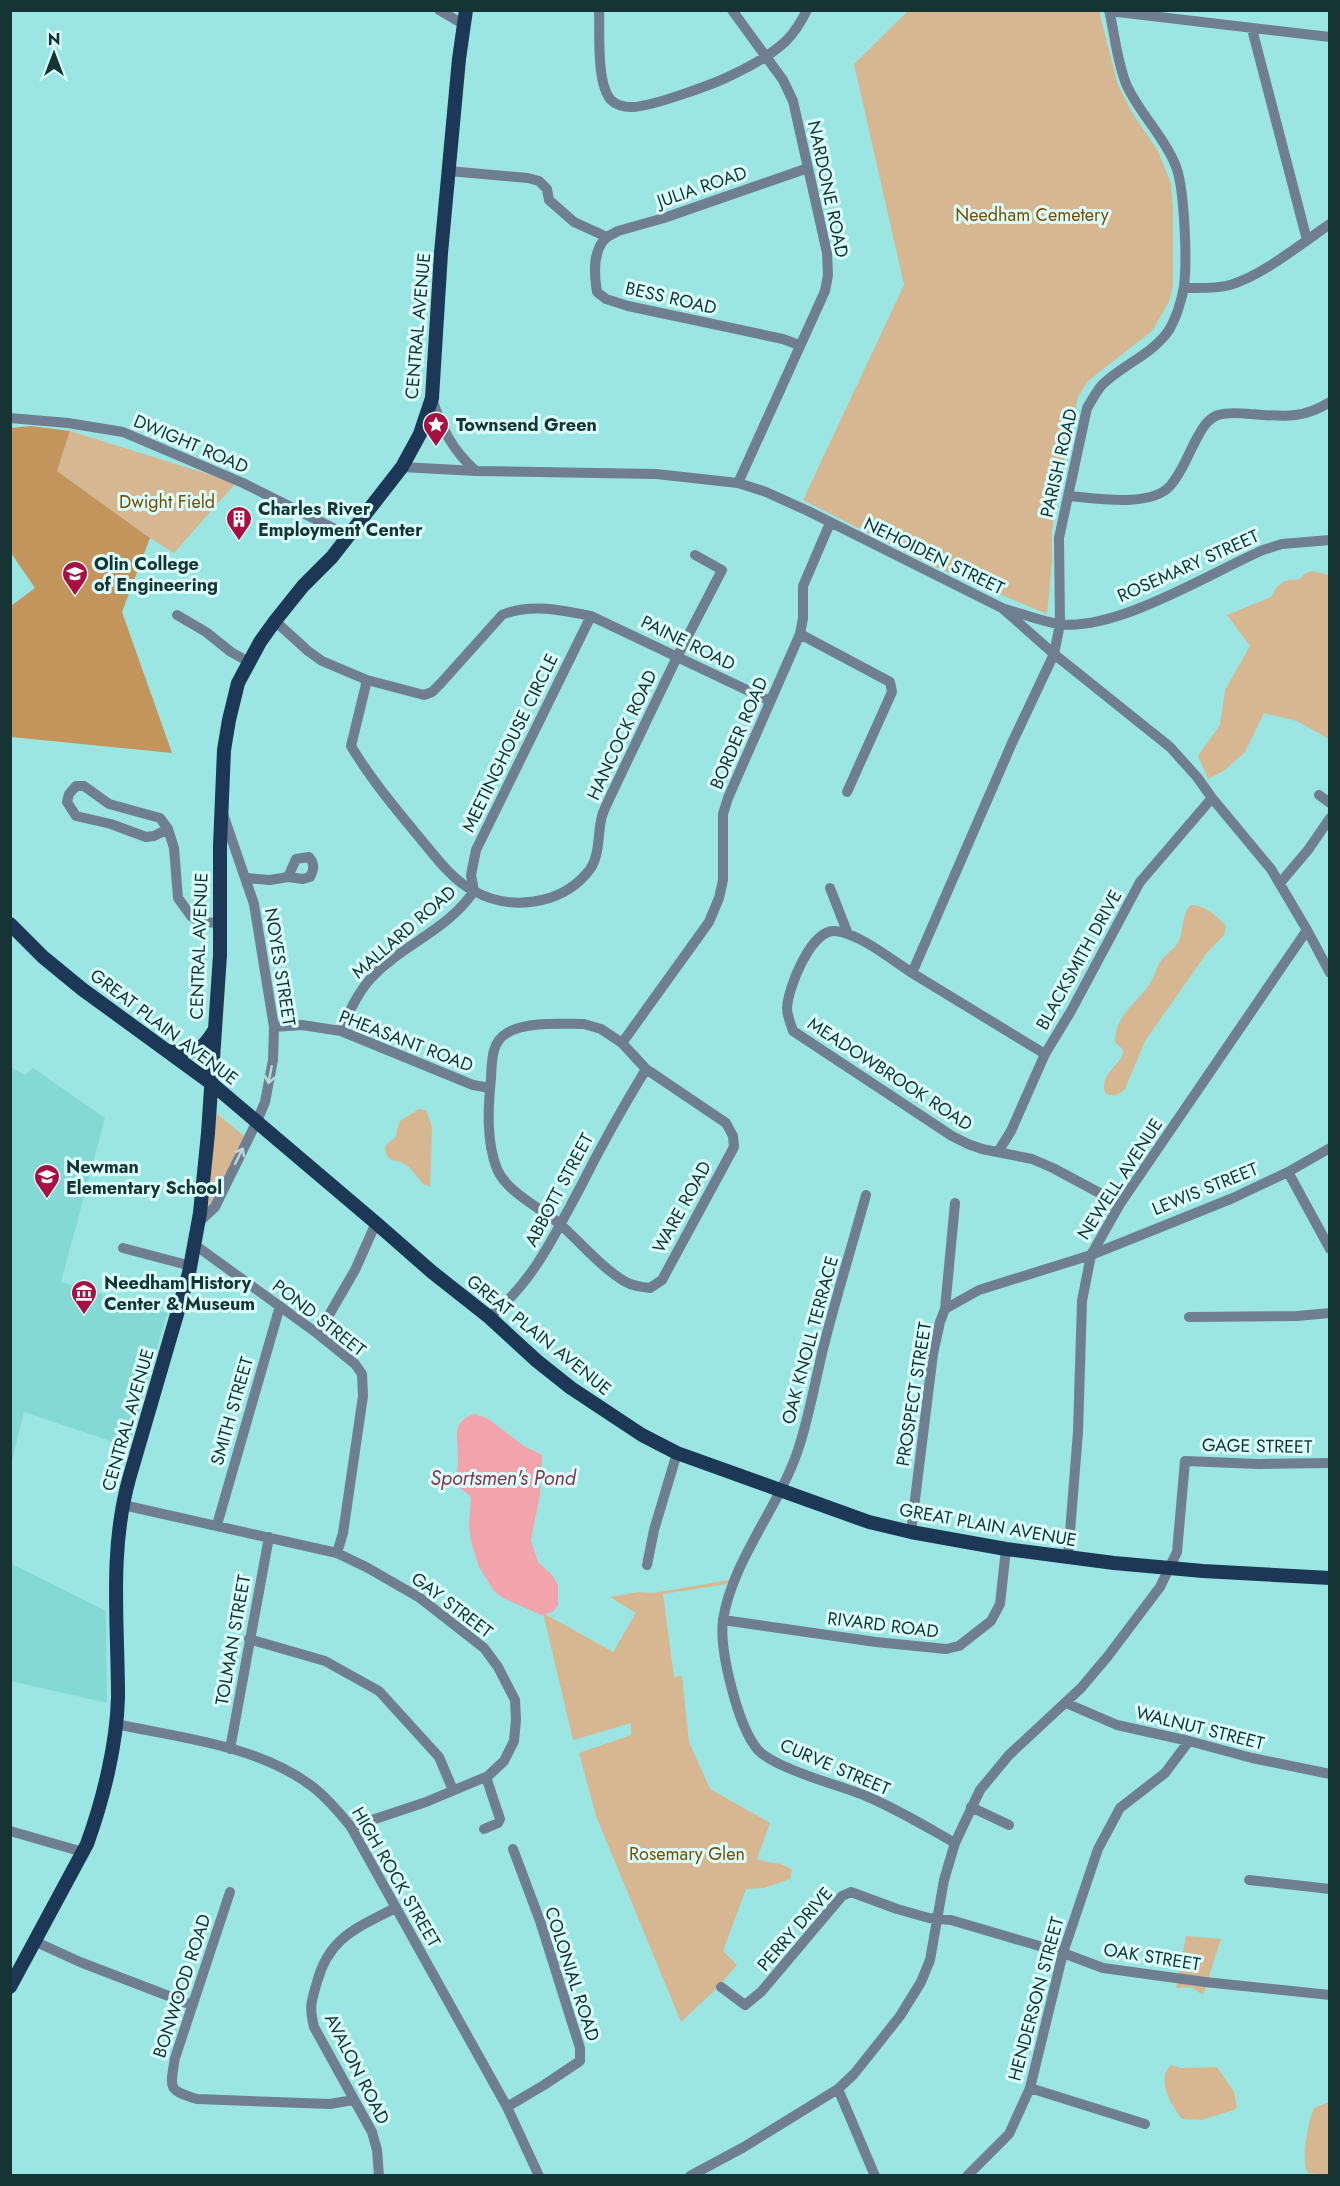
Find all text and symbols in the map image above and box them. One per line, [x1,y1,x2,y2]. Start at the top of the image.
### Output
north arrow [24,24,84,84]
text: N [48,28,60,51]
street label: NARDONE ROAD [801,118,855,260]
street label: JULIA ROAD [652,160,750,215]
park label: Needham Cemetery [955,202,1109,228]
street label: CENTRAL AVENUE [399,252,437,400]
street label: BESS ROAD [623,275,719,321]
street label: PARISH ROAD [1034,406,1084,520]
street label: DWIGHT ROAD [130,408,252,480]
place icon: Townsend Green [421,410,451,448]
place label: Townsend Green [456,412,597,438]
park label: Dwight Field [119,489,215,515]
place label: Charles River Employment Center [258,496,423,543]
building icon: Charles River Employment Center [224,504,254,542]
street label: NEHOIDEN STREET [859,511,1009,602]
street label: ROSEMARY STREET [1113,523,1264,609]
place label: Olin College of Engineering [94,551,218,598]
school or university icon: Olin College of Engineering [60,559,90,597]
street label: PAINE ROAD [636,609,740,677]
street label: MEETINGHOUSE CIRCLE [455,649,565,837]
street label: HANCOCK ROAD [580,666,664,804]
street label: BORDER ROAD [704,673,774,793]
street label: CENTRAL AVENUE [183,872,215,1020]
street label: MALLARD ROAD [346,879,462,985]
street label: BLACKSMITH DRIVE [1030,885,1128,1035]
street label: NOYES STREET [258,906,302,1029]
street label: GREAT PLAIN AVENUE [85,963,243,1091]
street label: PHEASANT ROAD [335,1003,477,1079]
street label: MEADOWBROOK ROAD [802,1011,978,1137]
one-way arrow [264,1064,275,1084]
street label: NEWELL AVENUE [1071,1113,1169,1245]
street label: ABBOTT STREET [518,1128,600,1251]
one-way arrow [234,1148,246,1166]
place label: Newman Elementary School [66,1154,222,1201]
street label: WARE ROAD [646,1156,718,1258]
street label: LEWIS STREET [1148,1156,1262,1222]
school or university icon: Newman Elementary School [32,1162,62,1200]
street label: OAK KNOLL TERRACE [775,1253,845,1427]
street label: GREAT PLAIN AVENUE [461,1268,617,1402]
place label: Needham History Center & Museum [104,1270,255,1317]
street label: POND STREET [267,1273,372,1363]
museum icon: Needham History Center & Museum [69,1278,99,1316]
street label: PROSPECT STREET [890,1319,938,1468]
street label: CENTRAL AVENUE [95,1346,161,1494]
street label: SMITH STREET [204,1353,260,1468]
street label: GAGE STREET [1202,1432,1313,1460]
water label: Sportsmen's Pond [430,1464,577,1493]
street label: GREAT PLAIN AVENUE [897,1497,1079,1553]
street label: GAY STREET [406,1566,499,1645]
street label: TOLMAN STREET [209,1572,257,1707]
street label: RIVARD ROAD [826,1605,940,1645]
street label: WALNUT STREET [1133,1699,1268,1757]
street label: CURVE STREET [776,1732,895,1802]
street label: HIGH ROCK STREET [345,1802,447,1953]
park label: Rosemary Glen [629,1841,745,1867]
street label: PERRY DRIVE [751,1881,839,1977]
street label: COLONIAL ROAD [538,1903,606,2045]
street label: BONWOOD ROAD [147,1911,217,2061]
street label: HENDERSON STREET [1002,1913,1071,2084]
street label: OAK STREET [1102,1937,1203,1978]
street label: AVALON ROAD [318,2009,396,2129]

